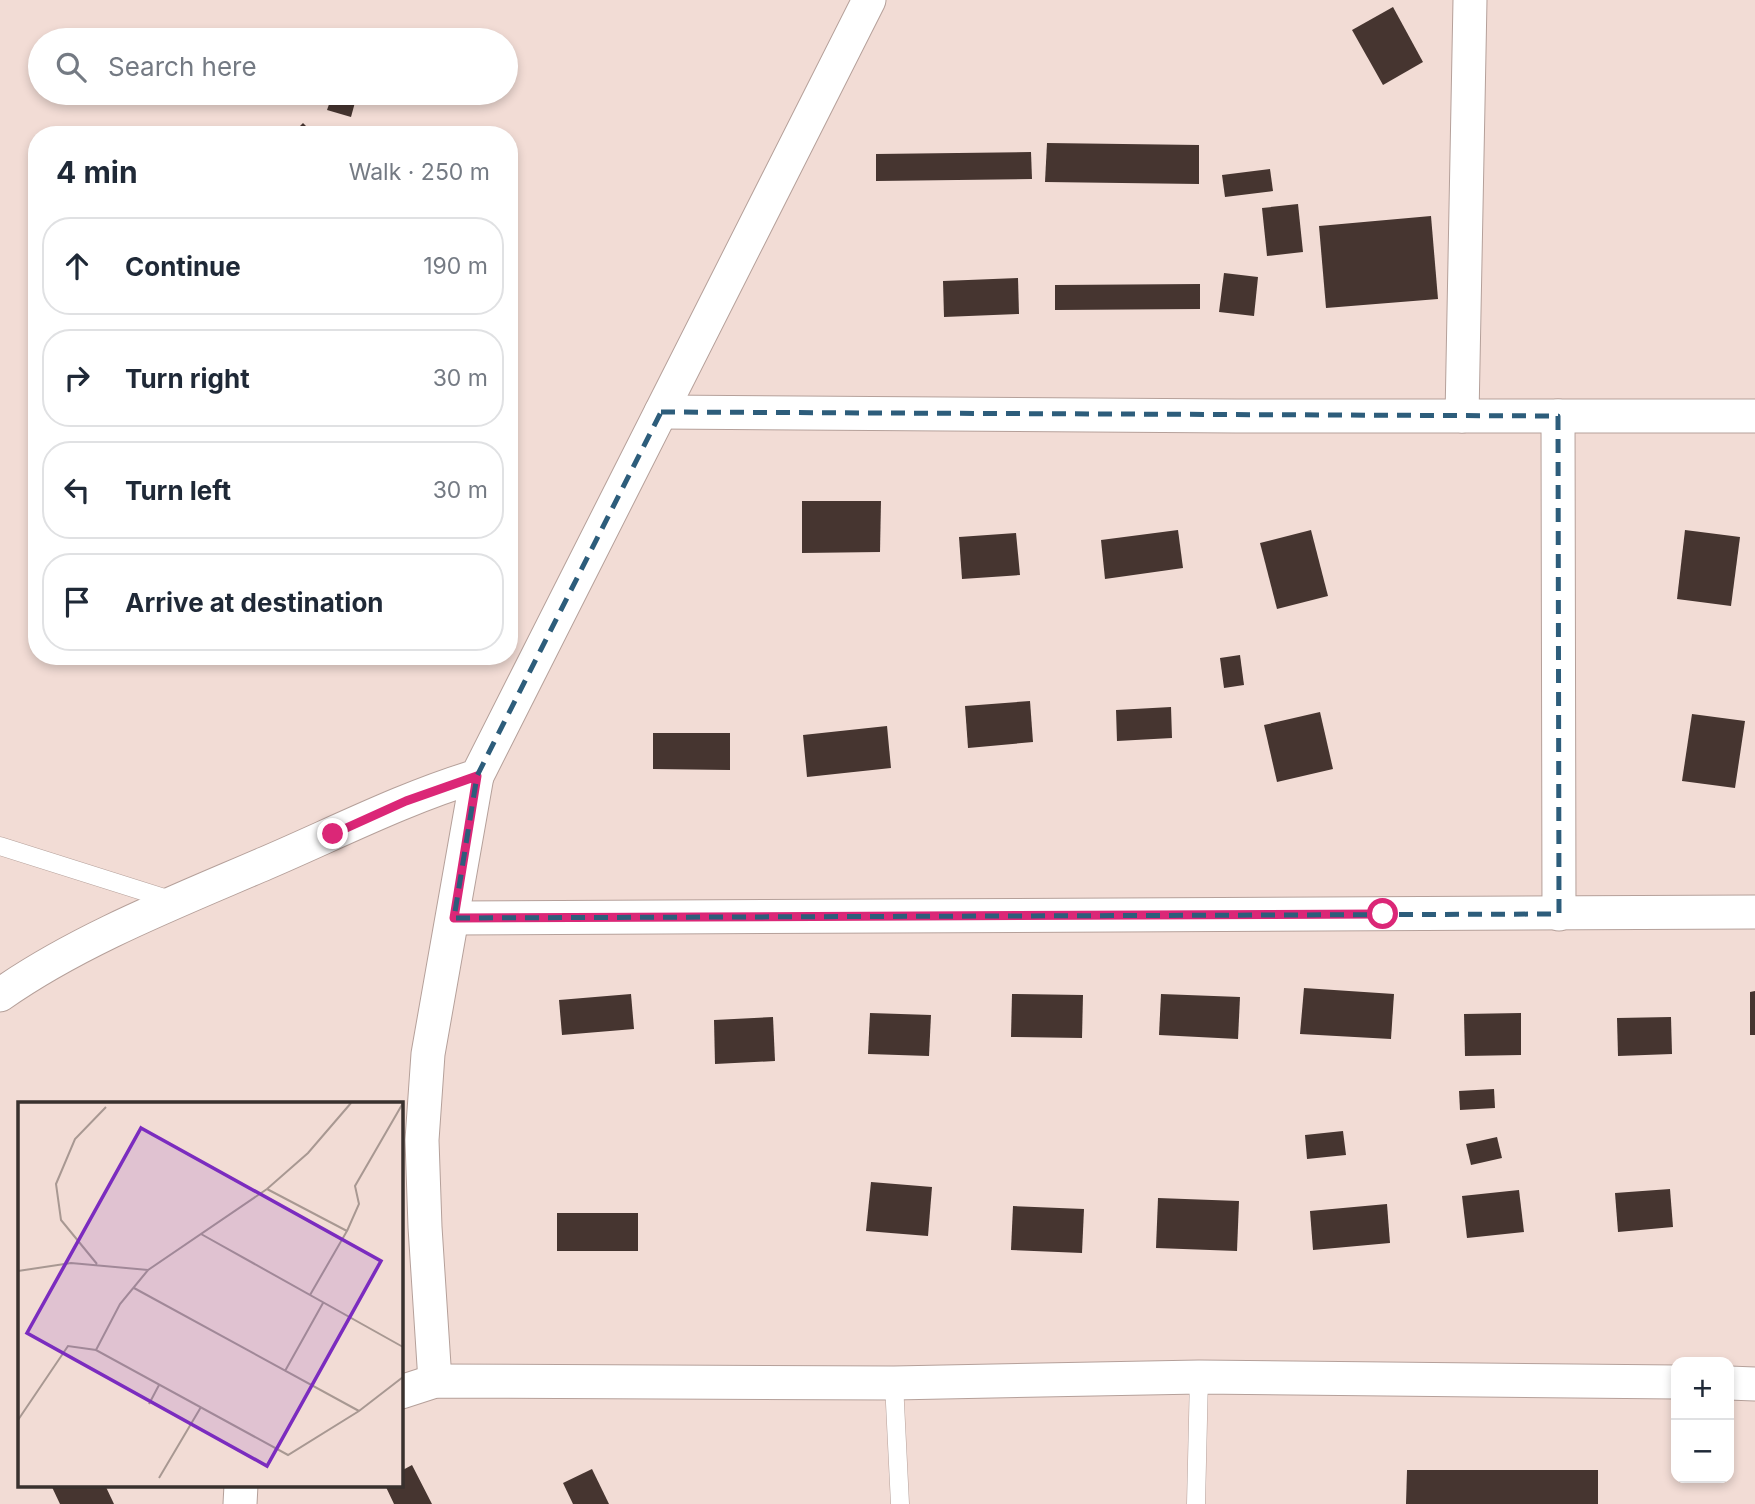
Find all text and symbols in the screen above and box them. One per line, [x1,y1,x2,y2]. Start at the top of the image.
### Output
search box [28,28,518,105]
icon: search [52,48,90,86]
text: Search here [108,51,257,82]
text: 4 min [56,154,138,190]
text: Walk · 250 m [349,158,490,186]
icon: ahead [58,247,96,285]
text: Continue [125,251,241,282]
text: 190 m [423,252,488,280]
icon: right [58,359,96,397]
text: Turn right [125,363,250,394]
text: 30 m [433,364,488,392]
icon: left [58,471,96,509]
text: Turn left [125,475,231,506]
text: 30 m [433,476,488,504]
icon: arrive [58,583,96,621]
text: Arrive at destination [125,587,384,618]
route end [317,818,348,849]
route start [1367,898,1398,929]
inset map [18,1102,402,1486]
map controls [1671,1357,1734,1483]
button: + [1671,1357,1734,1420]
button: − [1671,1420,1734,1483]

